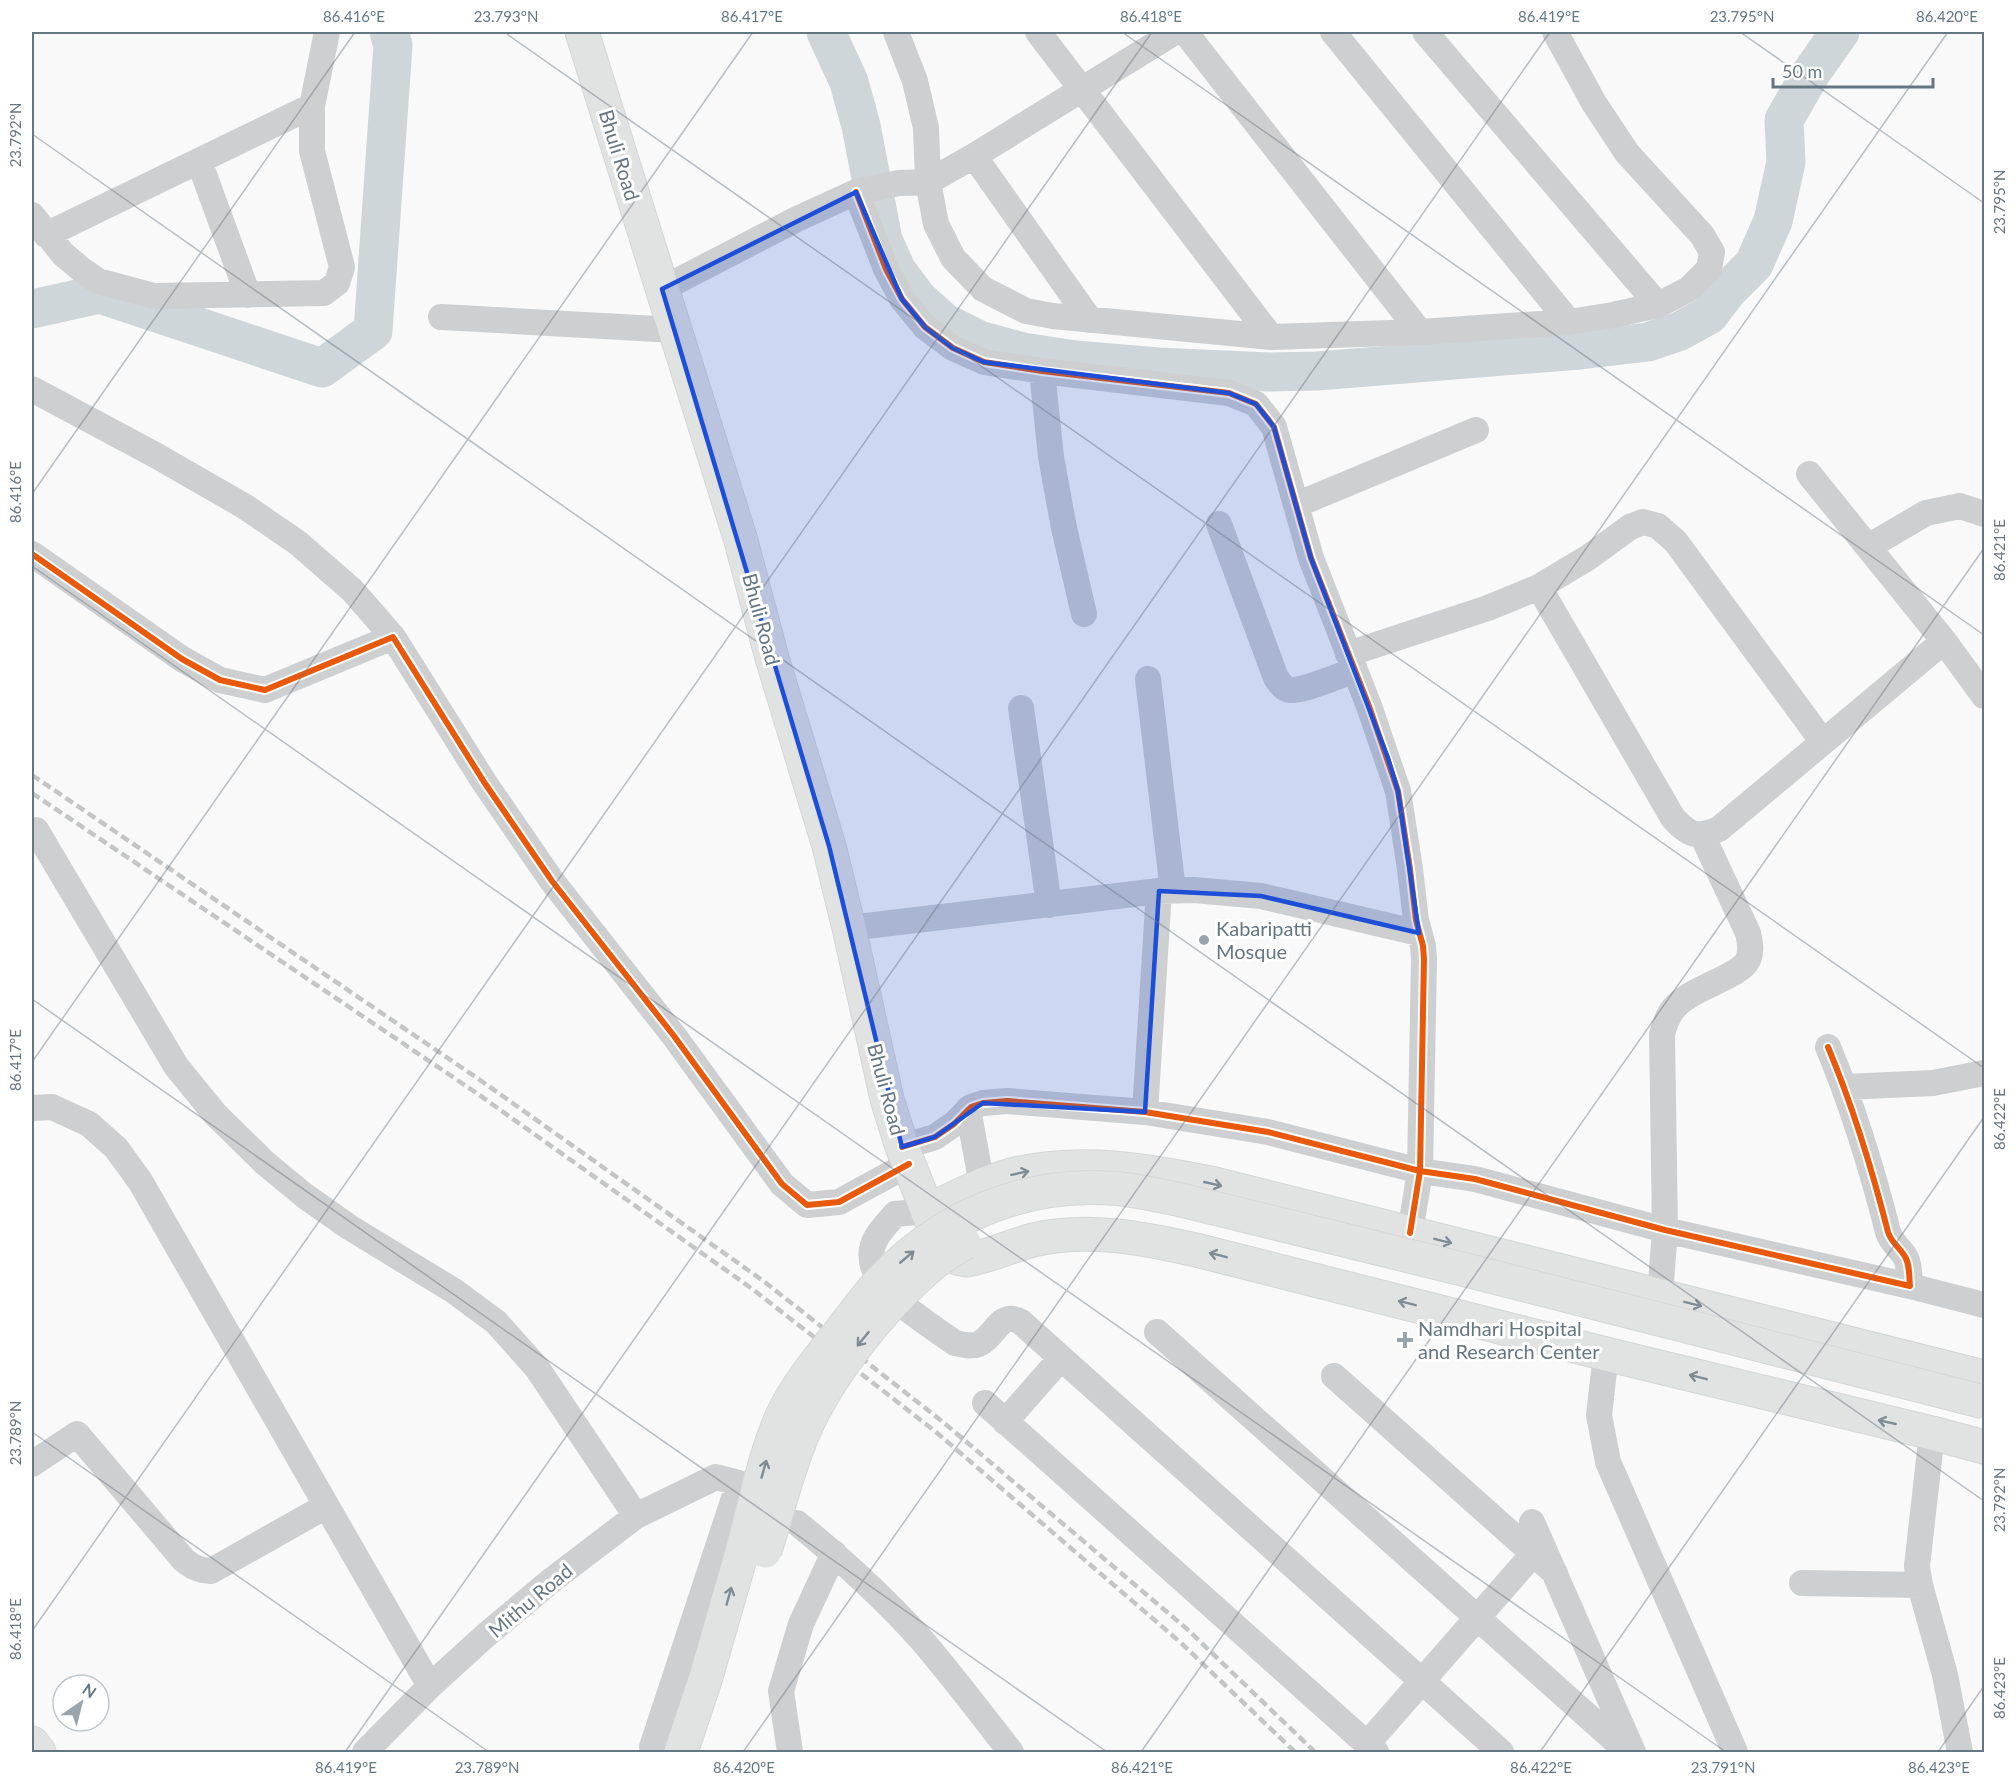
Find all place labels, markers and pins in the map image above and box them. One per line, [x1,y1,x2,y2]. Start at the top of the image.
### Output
place label: Kabaripatti Mosque [1216,916,1312,963]
marker: Kabaripatti Mosque [1197,933,1211,947]
place label: Namdhari Hospital and Research Center [1418,1316,1600,1363]
marker: Namdhari Hospital and Research Center [1396,1331,1414,1349]

